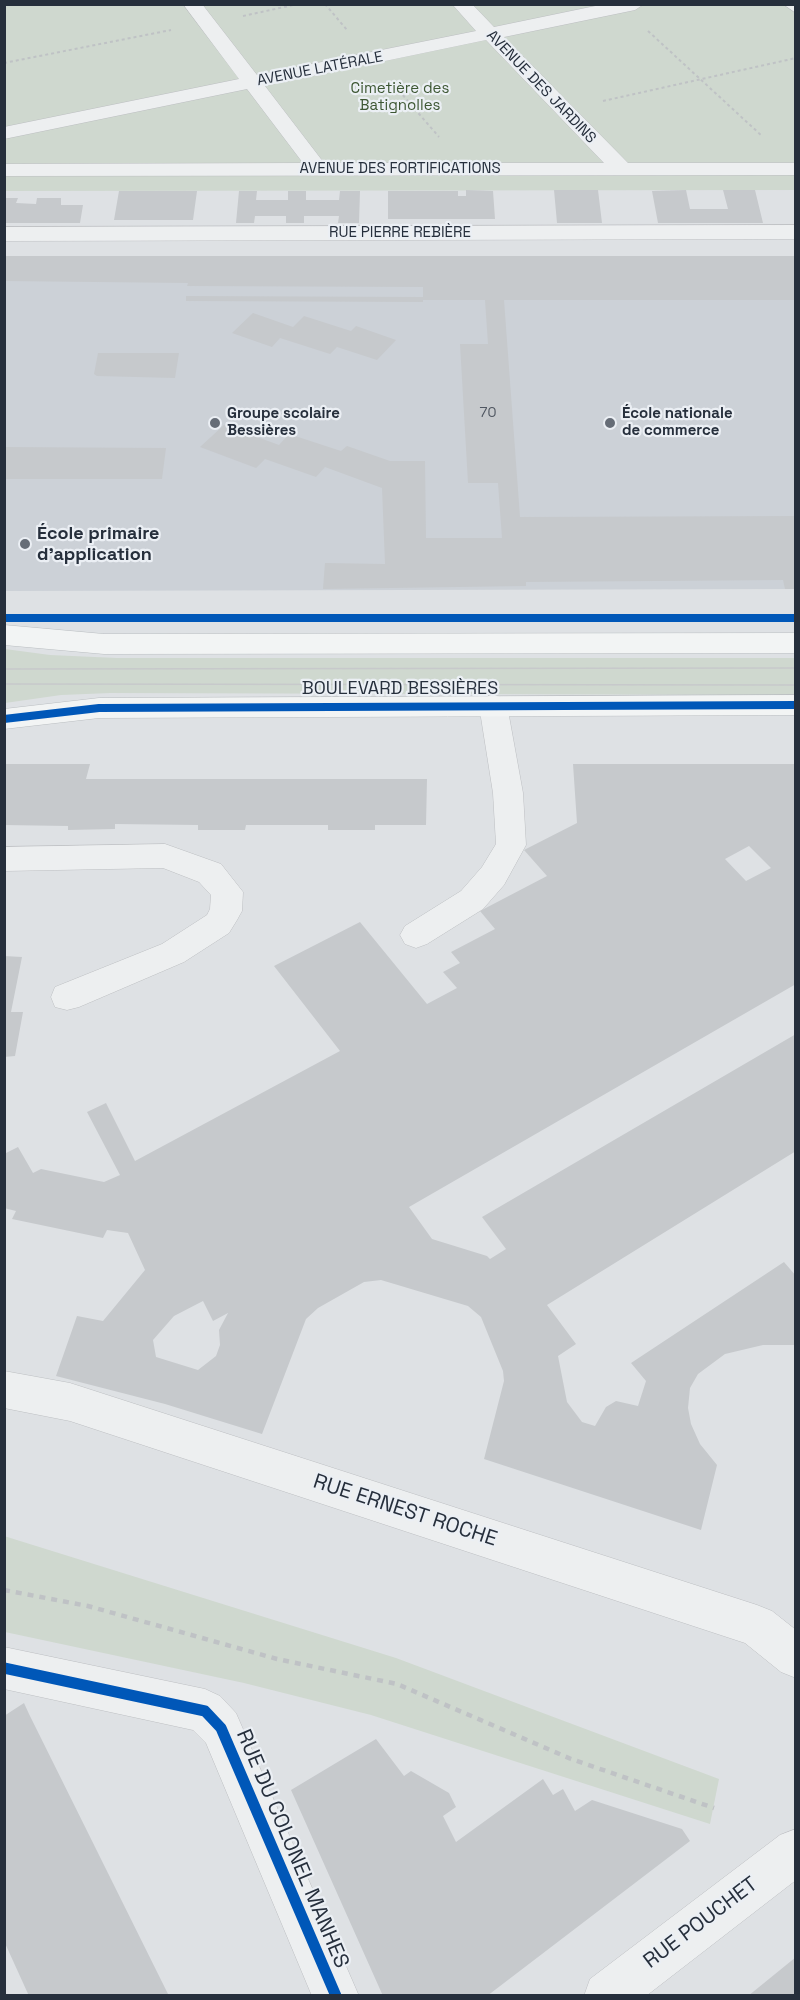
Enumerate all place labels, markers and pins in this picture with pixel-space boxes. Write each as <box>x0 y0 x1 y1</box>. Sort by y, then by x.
place label: Groupe scolaire Bessières <box>227 405 340 440</box>
place label: École nationale de commerce <box>622 405 733 440</box>
marker: Groupe scolaire Bessières <box>208 416 222 430</box>
marker: École nationale de commerce <box>603 416 617 430</box>
place label: École primaire d'application <box>37 523 159 566</box>
marker: École primaire d'application <box>18 537 32 551</box>

